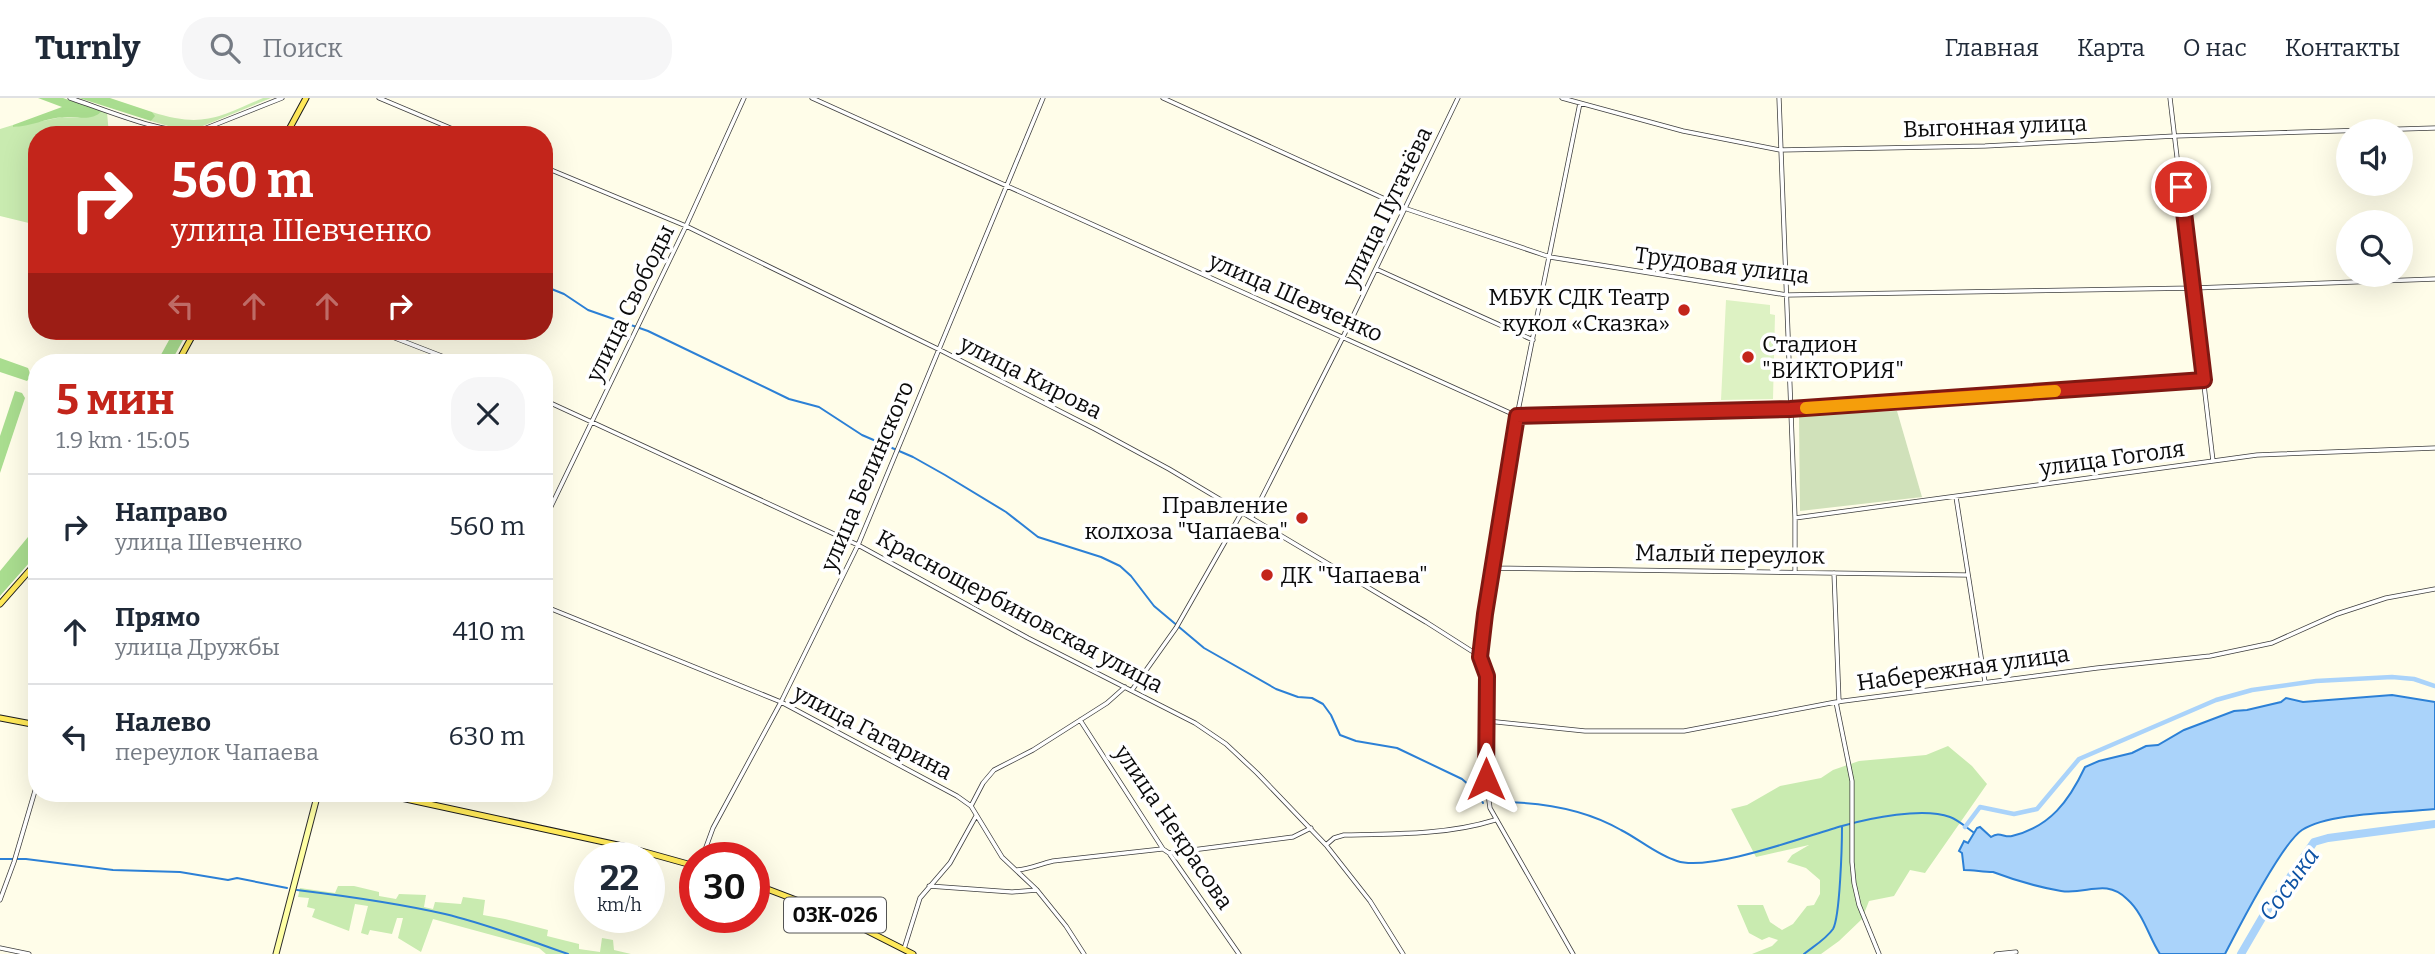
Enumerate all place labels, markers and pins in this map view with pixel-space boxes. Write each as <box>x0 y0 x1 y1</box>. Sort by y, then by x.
pin <box>2151 157 2211 217</box>
place label: МБУК СДК Театр кукол «Сказка» <box>1488 283 1670 337</box>
marker: МБУК СДК Театр кукол «Сказка» <box>1676 302 1692 318</box>
place label: Стадион "ВИКТОРИЯ" <box>1762 330 1904 384</box>
marker: Стадион "ВИКТОРИЯ" <box>1740 349 1756 365</box>
place label: Правление колхоза "Чапаева" <box>1085 491 1288 545</box>
marker: Правление колхоза "Чапаева" <box>1294 510 1310 526</box>
place label: ДК "Чапаева" <box>1281 561 1428 589</box>
marker: ДК "Чапаева" <box>1259 567 1275 583</box>

